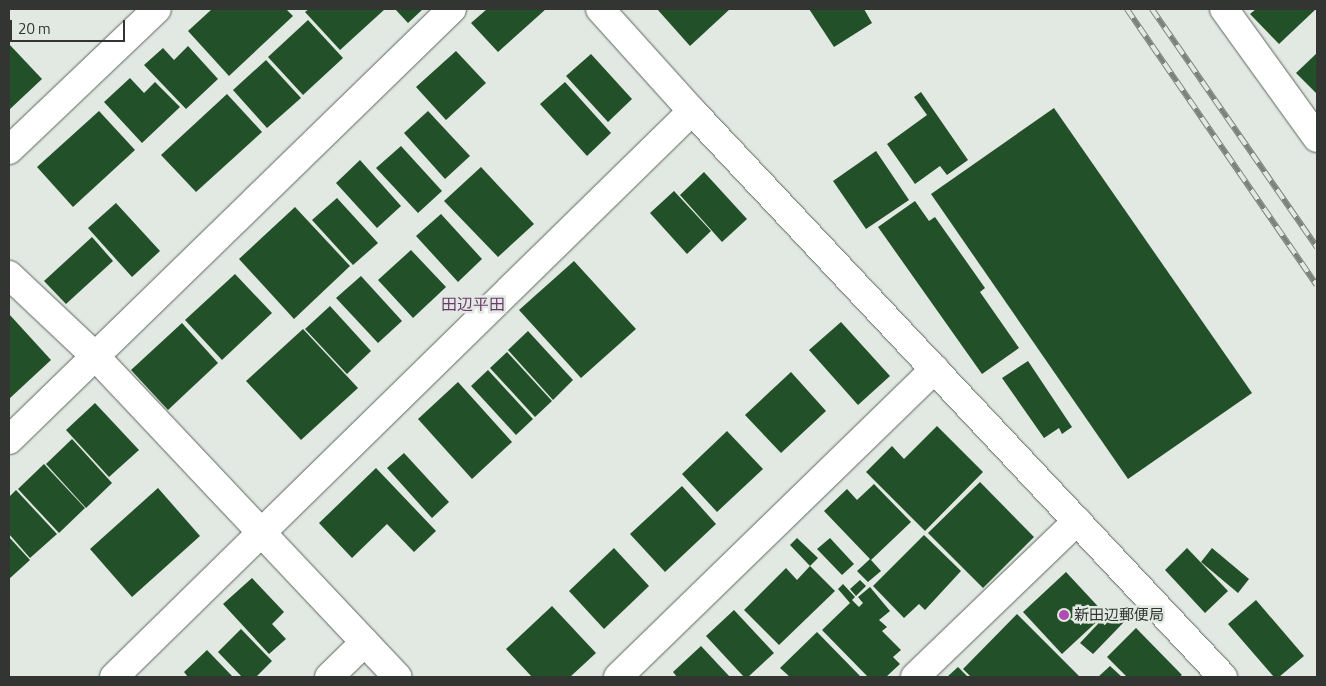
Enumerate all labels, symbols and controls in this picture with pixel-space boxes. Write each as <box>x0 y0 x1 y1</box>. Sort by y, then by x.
scale bar <box>12 10 128 42</box>
text: 20 m <box>18 17 51 40</box>
district label: 田辺平田 <box>441 294 505 314</box>
place label: 新田辺郵便局 <box>1074 606 1164 624</box>
marker: 新田辺郵便局 <box>1058 609 1070 621</box>

